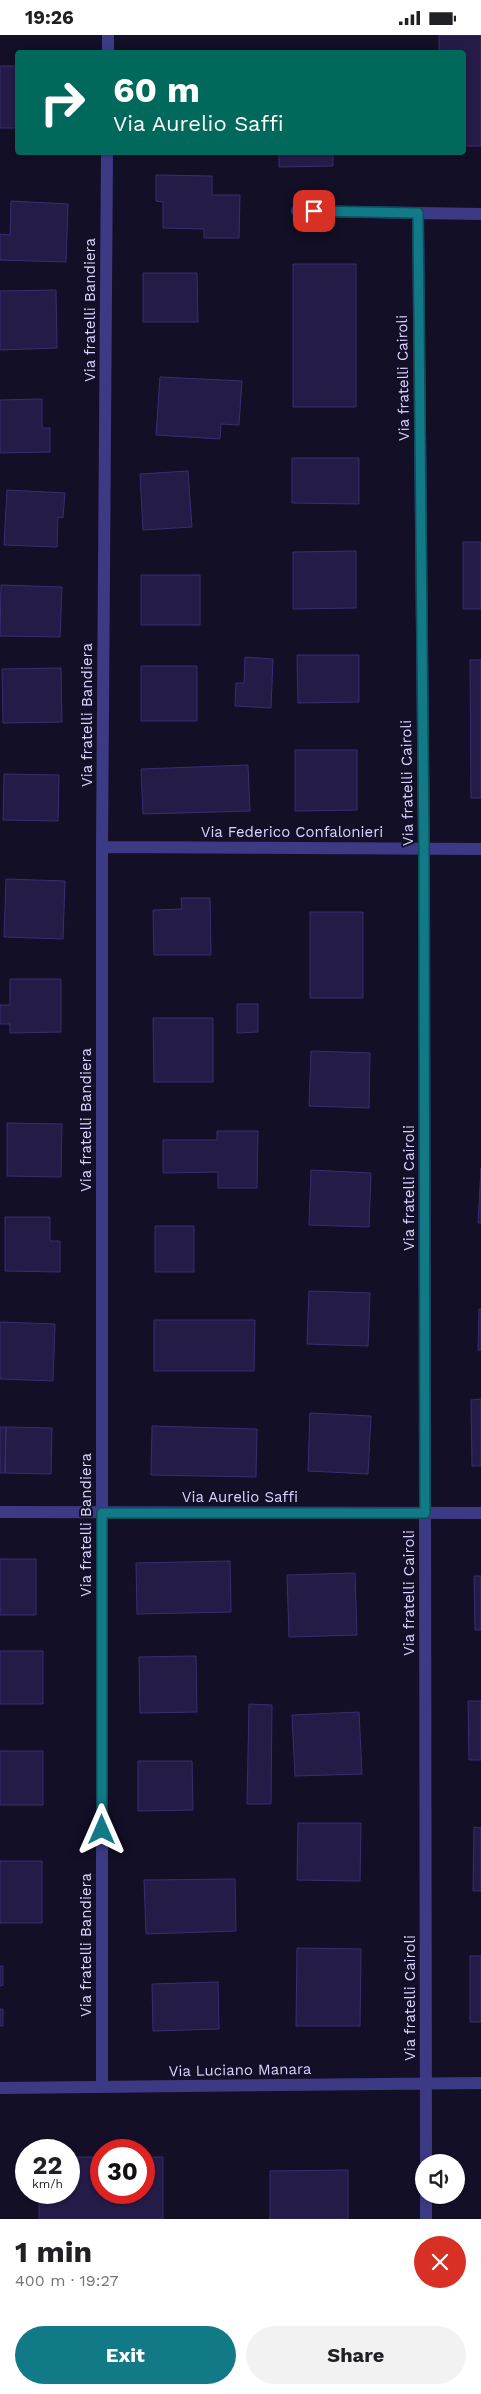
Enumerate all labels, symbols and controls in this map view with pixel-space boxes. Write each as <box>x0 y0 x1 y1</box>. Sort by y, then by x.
text: 19:26 <box>25 6 74 29</box>
text: 60 m <box>113 69 200 111</box>
icon: right <box>30 70 95 135</box>
text: Via Aurelio Saffi <box>113 111 284 136</box>
pin <box>293 190 335 232</box>
icon: arrive <box>300 197 328 225</box>
street label: Via fratelli Bandiera <box>81 238 99 382</box>
street label: Via fratelli Cairoli <box>393 315 413 441</box>
street label: Via fratelli Bandiera <box>78 643 96 787</box>
street label: Via fratelli Cairoli <box>397 720 417 846</box>
street label: Via Federico Confalonieri <box>201 823 383 841</box>
street label: Via fratelli Bandiera <box>77 1048 95 1192</box>
street label: Via fratelli Cairoli <box>400 1125 418 1251</box>
street label: Via fratelli Bandiera <box>77 1453 95 1597</box>
street label: Via Aurelio Saffi <box>182 1488 298 1506</box>
street label: Via fratelli Cairoli <box>400 1530 418 1656</box>
position arrow <box>75 1803 127 1855</box>
street label: Via fratelli Bandiera <box>77 1873 95 2017</box>
street label: Via fratelli Cairoli <box>401 1935 419 2061</box>
street label: Via Luciano Manara <box>169 2060 312 2080</box>
speed limit sign: 30 <box>90 2139 155 2204</box>
text: 22 <box>33 2151 62 2180</box>
map controls <box>415 2154 465 2204</box>
button: sound <box>415 2154 465 2204</box>
text: km/h <box>32 2177 63 2191</box>
text: 1 min <box>15 2234 92 2269</box>
button: close <box>414 2236 466 2288</box>
text: 400 m · 19:27 <box>15 2271 118 2290</box>
button: Exit <box>15 2326 236 2384</box>
button: Share <box>246 2326 466 2384</box>

